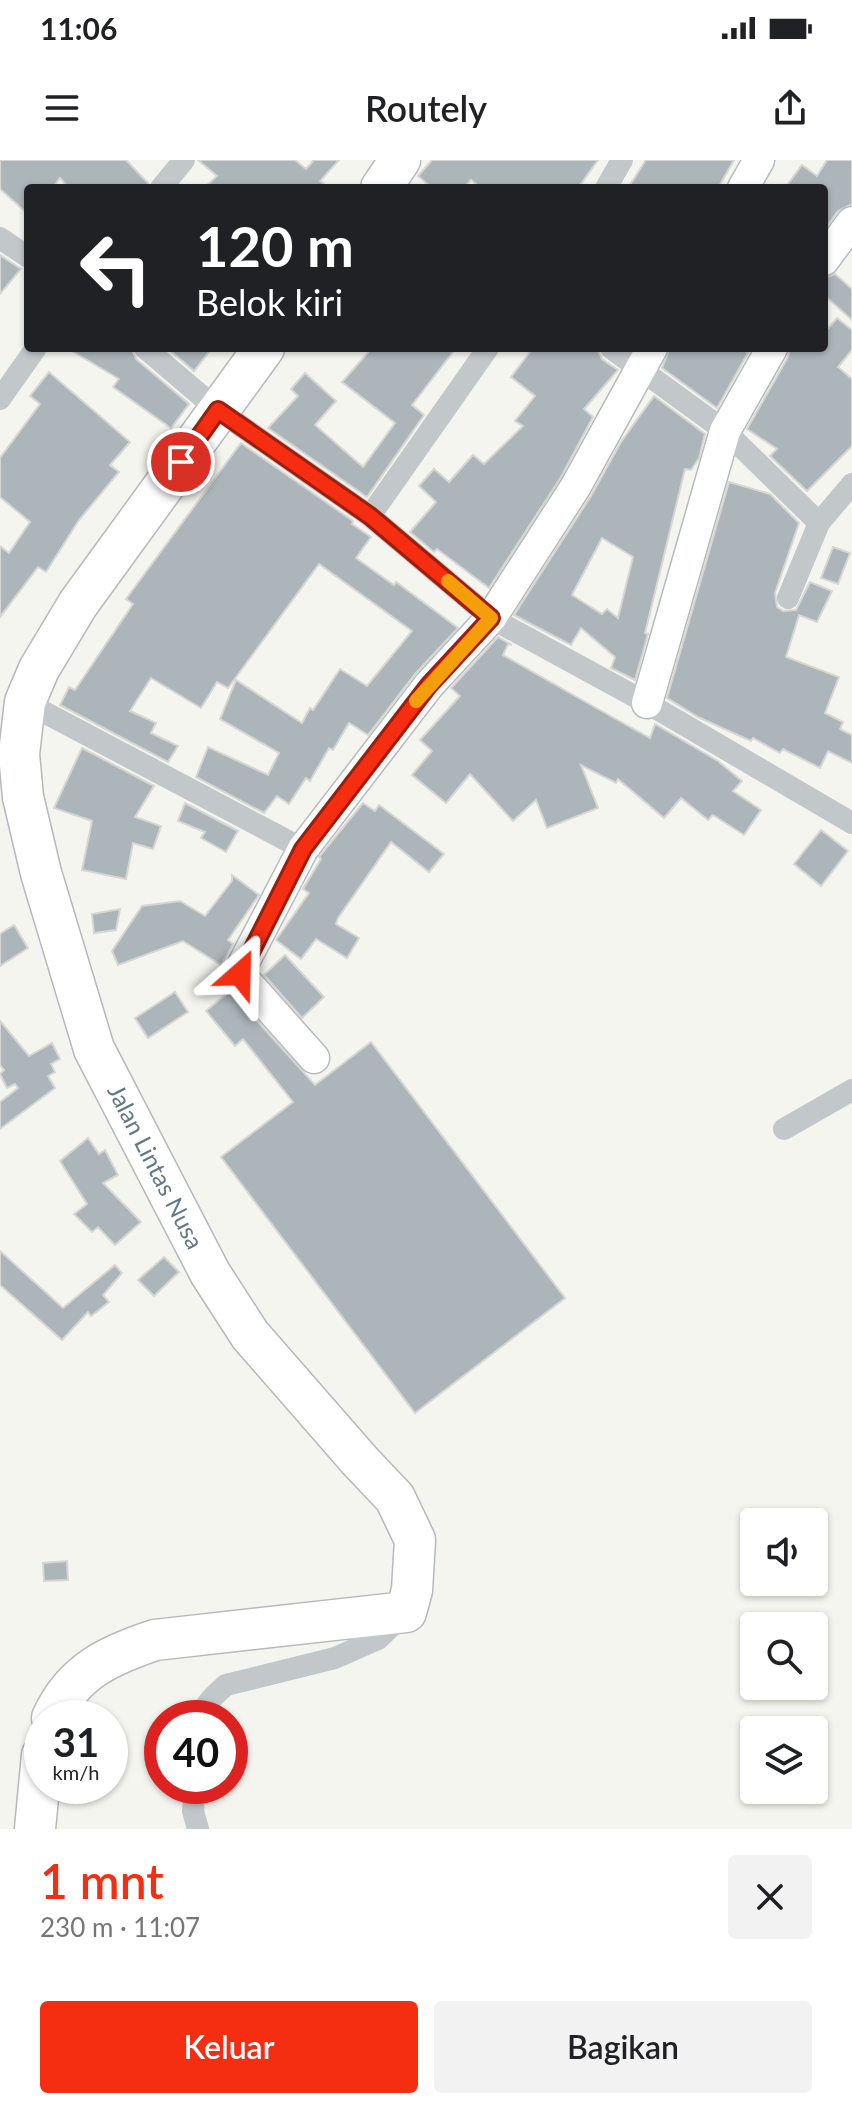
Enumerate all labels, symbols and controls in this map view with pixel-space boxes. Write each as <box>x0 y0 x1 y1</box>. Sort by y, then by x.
text: 11:06 <box>40 10 117 46</box>
icon: menu <box>40 86 84 130</box>
text: Routely <box>365 86 487 130</box>
icon: share <box>768 86 812 130</box>
text: 120 m <box>196 212 354 279</box>
icon: left <box>64 216 168 320</box>
text: Belok kiri <box>196 280 343 324</box>
pin <box>147 428 215 496</box>
icon: arrive <box>159 440 203 484</box>
position arrow <box>198 932 282 1016</box>
street label: Jalan Lintas Nusa <box>102 1079 210 1253</box>
map controls <box>740 1508 828 1804</box>
button: sound <box>740 1508 828 1596</box>
button: search <box>740 1612 828 1700</box>
speed limit sign: 40 <box>144 1700 248 1804</box>
button: layers <box>740 1716 828 1804</box>
text: 31 <box>53 1718 99 1766</box>
text: km/h <box>53 1760 99 1784</box>
text: 1 mnt <box>40 1852 164 1909</box>
button: close <box>728 1855 812 1939</box>
text: 230 m · 11:07 <box>40 1911 200 1943</box>
button: Keluar <box>40 2001 418 2093</box>
button: Bagikan <box>434 2001 812 2093</box>

